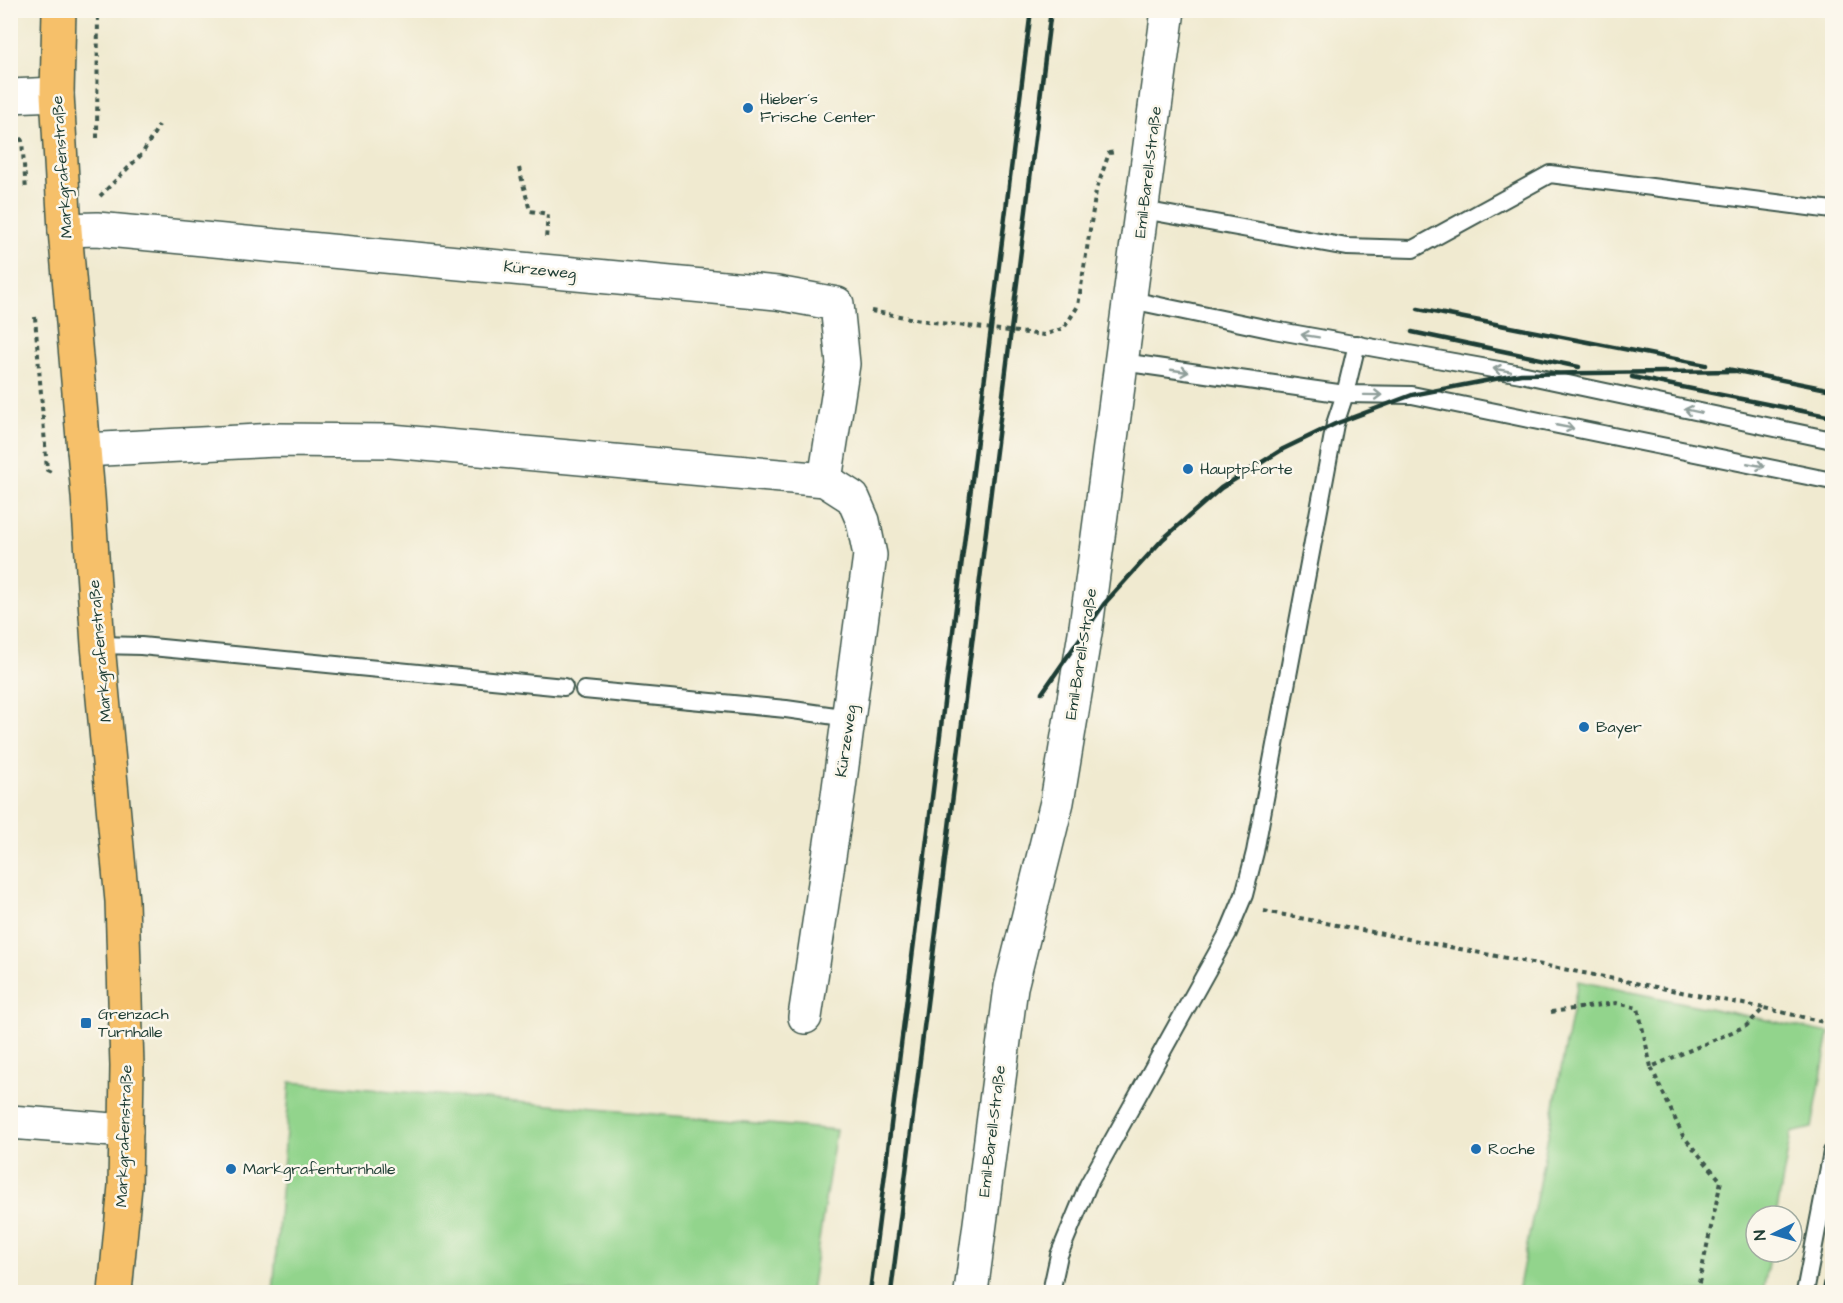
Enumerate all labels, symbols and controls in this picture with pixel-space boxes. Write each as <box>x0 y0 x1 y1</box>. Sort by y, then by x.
place label: Hieber´s Frische Center <box>760 88 876 128</box>
street label: Markgrafenstraße <box>46 95 79 239</box>
marker: Hieber´s Frische Center <box>741 101 755 115</box>
street label: Emil-Barell-Straße <box>1129 105 1167 239</box>
street label: Kürzeweg <box>502 255 577 286</box>
one-way arrow <box>1301 331 1321 342</box>
one-way arrow <box>1493 364 1513 375</box>
one-way arrow <box>1169 365 1189 376</box>
one-way arrow <box>1363 389 1383 401</box>
one-way arrow <box>1684 404 1703 416</box>
one-way arrow <box>1555 422 1574 433</box>
place label: Hauptpforte <box>1200 458 1293 480</box>
one-way arrow <box>1746 460 1765 472</box>
marker: Hauptpforte <box>1181 462 1195 476</box>
street label: Markgrafenstraße <box>83 578 118 723</box>
street label: Emil-Barell-Straße <box>1060 586 1102 721</box>
street label: Kürzeweg <box>830 703 863 779</box>
place label: Bayer <box>1596 716 1642 739</box>
marker: Bayer <box>1577 720 1591 734</box>
place label: Grenzach Turnhalle <box>98 1003 169 1043</box>
marker: Grenzach Turnhalle <box>79 1016 93 1030</box>
street label: Markgrafenstraße <box>111 1064 138 1208</box>
street label: Emil-Barell-Straße <box>973 1064 1011 1198</box>
place label: Roche <box>1488 1138 1535 1160</box>
marker: Roche <box>1469 1142 1483 1156</box>
place label: Markgrafenturnhalle <box>243 1158 396 1181</box>
marker: Markgrafenturnhalle <box>224 1162 238 1176</box>
north arrow <box>1744 1204 1804 1264</box>
text: N <box>1749 1229 1771 1241</box>

